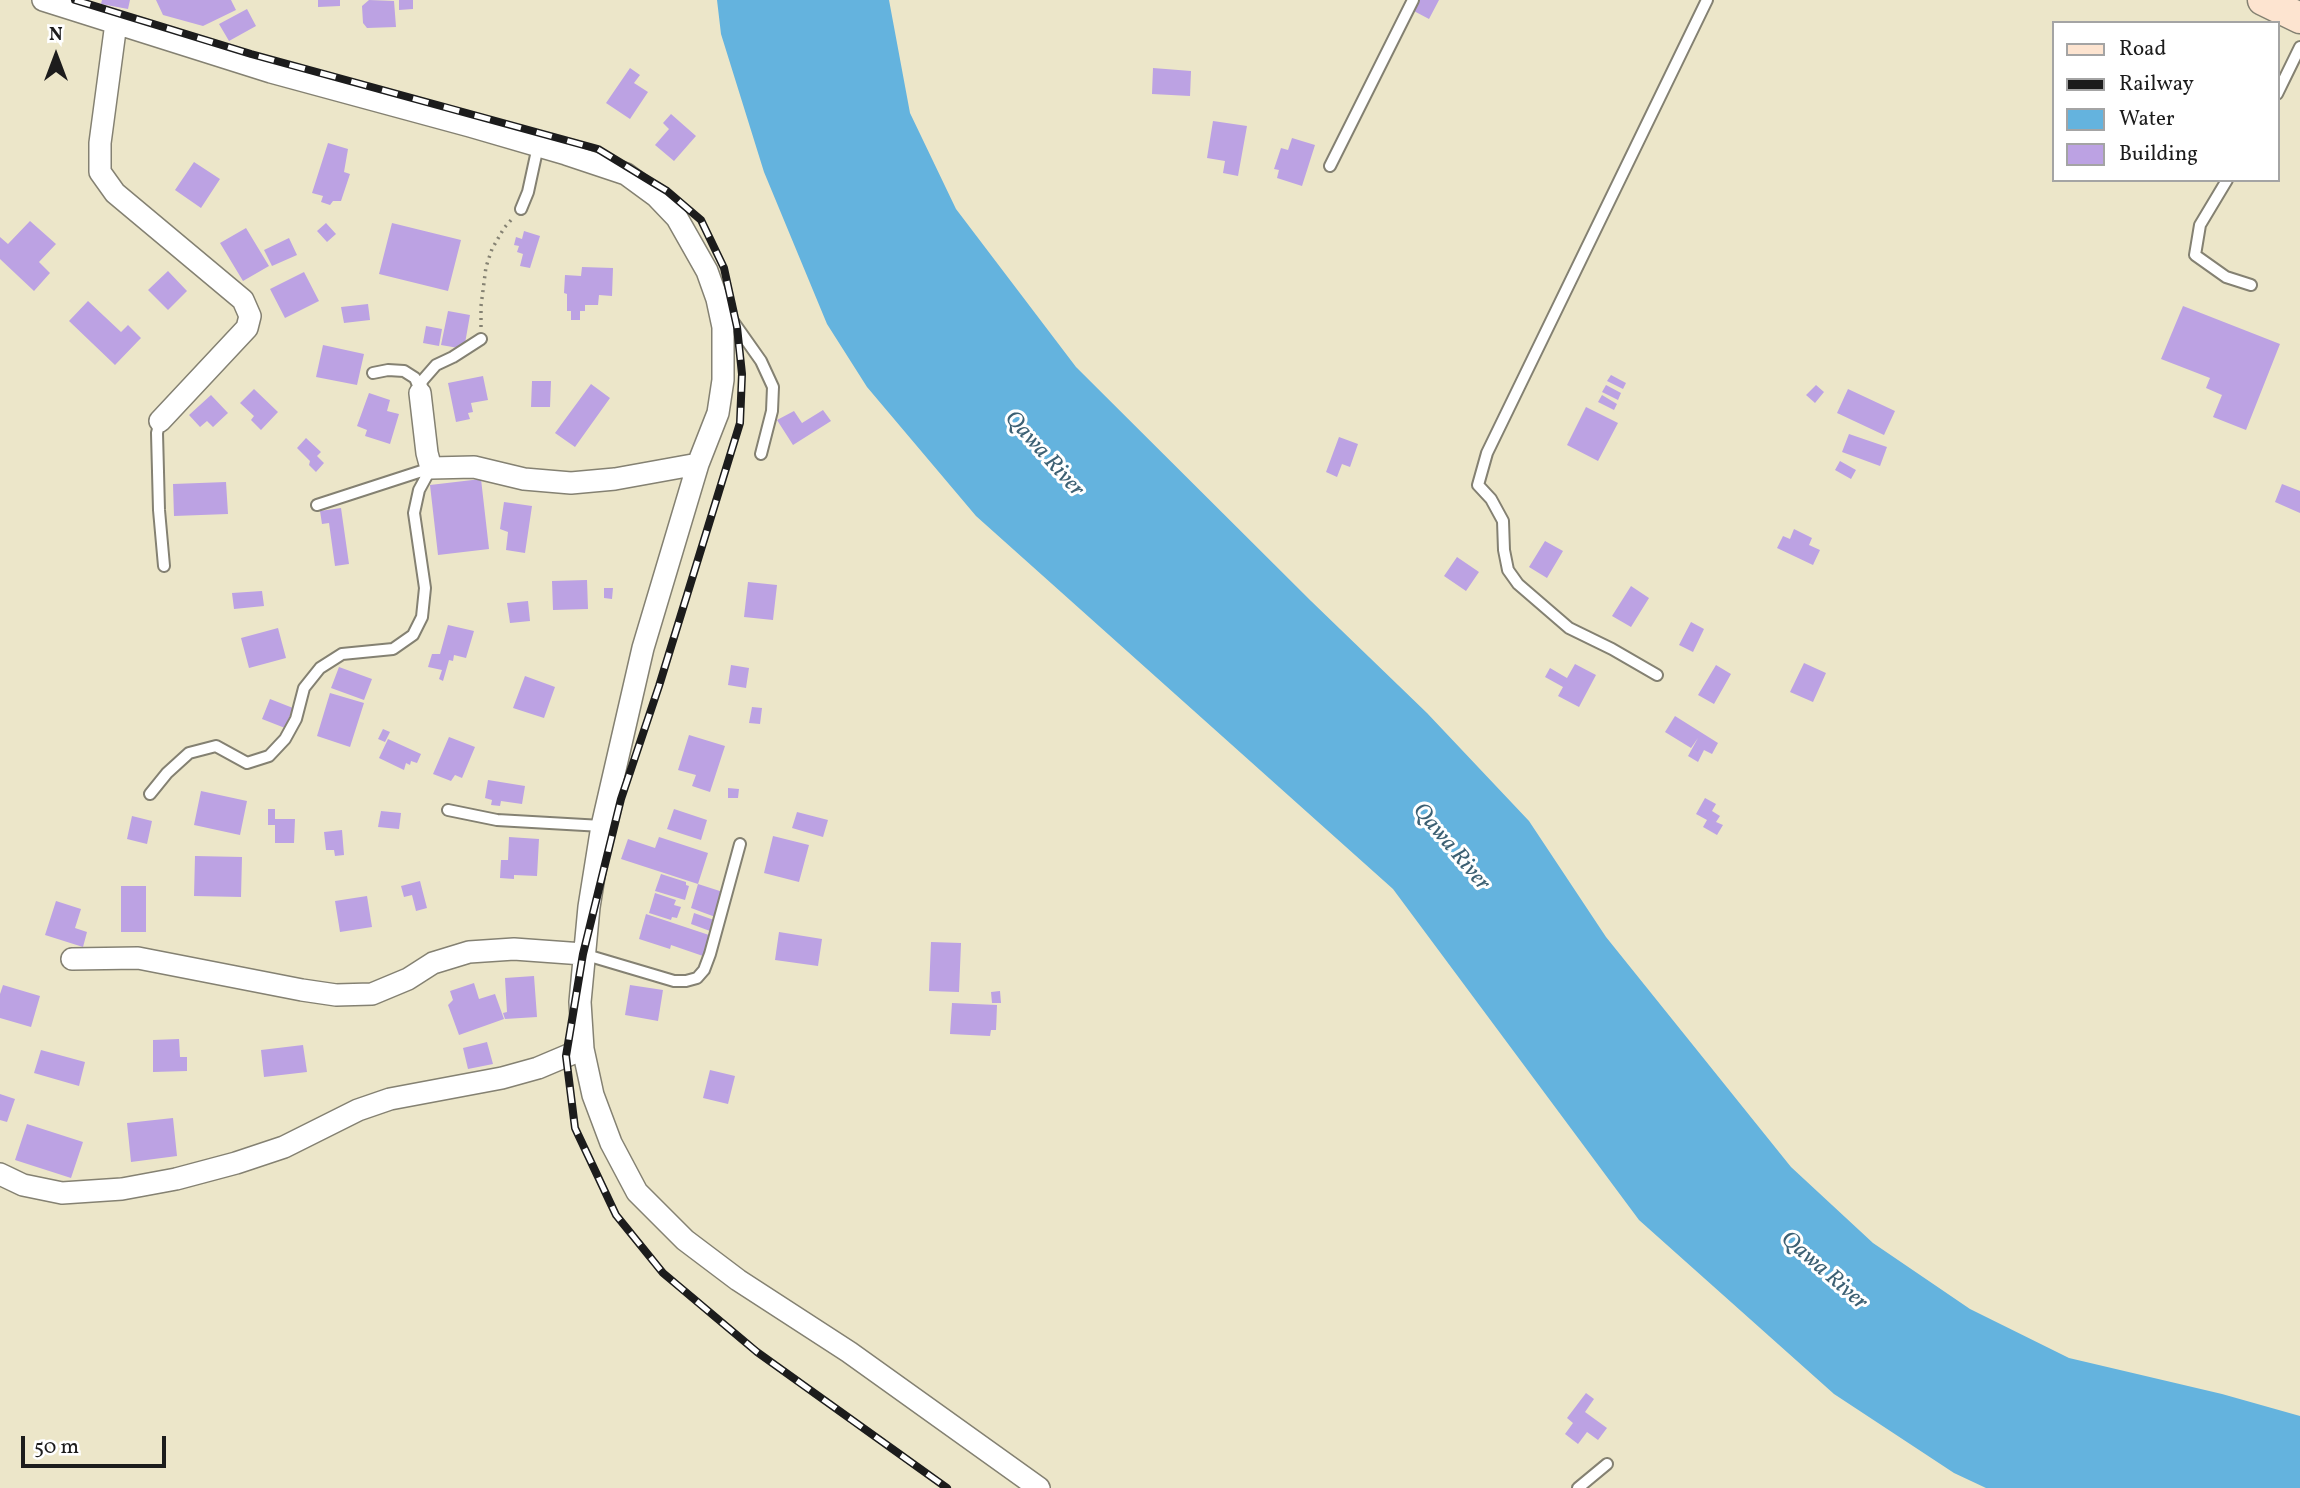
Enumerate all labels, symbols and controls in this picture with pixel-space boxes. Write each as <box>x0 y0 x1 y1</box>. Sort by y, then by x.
north arrow <box>21 21 91 91</box>
legend <box>2052 21 2279 182</box>
text: N <box>49 22 63 48</box>
text: Road <box>2119 35 2166 64</box>
text: Railway <box>2119 70 2194 99</box>
text: Water <box>2119 105 2175 134</box>
text: Building <box>2119 140 2198 169</box>
water label: Qawa River <box>997 406 1089 504</box>
water label: Qawa River <box>1405 798 1495 898</box>
water label: Qawa River <box>1774 1227 1872 1317</box>
scale bar <box>24 1422 170 1466</box>
text: 50 m <box>34 1433 79 1462</box>

